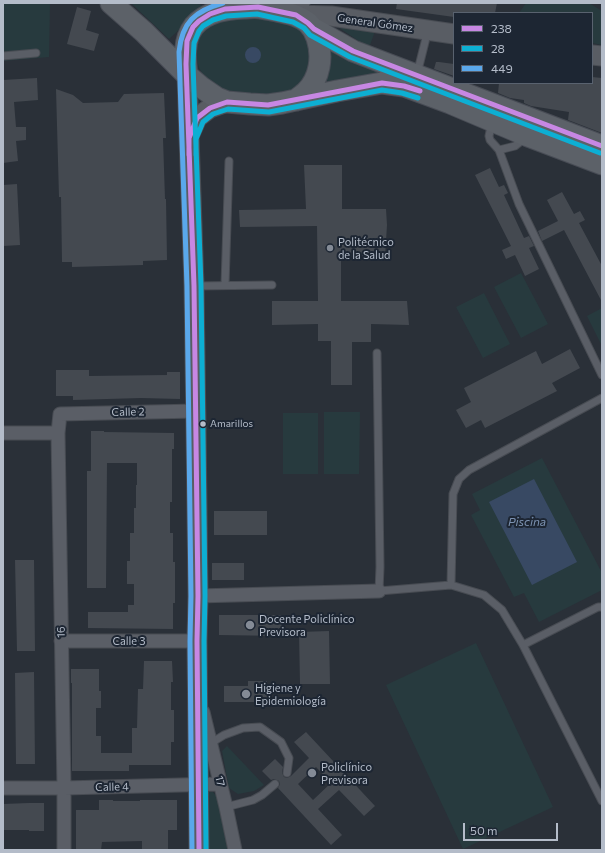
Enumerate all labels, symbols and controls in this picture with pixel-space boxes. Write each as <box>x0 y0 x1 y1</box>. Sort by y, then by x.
street label: General Gómez <box>336 11 414 35</box>
legend <box>453 12 593 84</box>
text: 238 <box>491 21 512 35</box>
text: 28 <box>491 41 505 55</box>
text: 449 <box>491 61 513 75</box>
place label: Politécnico de la Salud <box>338 235 394 261</box>
marker: Politécnico de la Salud <box>325 243 335 253</box>
street label: Calle 2 <box>111 405 145 419</box>
place label: Amarillos <box>210 418 253 430</box>
marker: Amarillos <box>198 419 208 429</box>
water label: Piscina <box>508 515 546 529</box>
place label: Docente Policlínico Previsora <box>259 612 355 638</box>
marker: Docente Policlínico Previsora <box>244 619 256 631</box>
street label: 16 <box>54 626 68 638</box>
street label: Calle 3 <box>112 634 146 648</box>
place label: Higiene y Epidemiología <box>255 681 326 707</box>
marker: Higiene y Epidemiología <box>240 688 252 700</box>
place label: Policlínico Previsora <box>321 760 372 786</box>
marker: Policlínico Previsora <box>306 767 318 779</box>
street label: 17 <box>212 774 228 788</box>
street label: Calle 4 <box>95 780 129 794</box>
scale bar <box>465 815 560 841</box>
text: 50 m <box>470 823 498 837</box>

